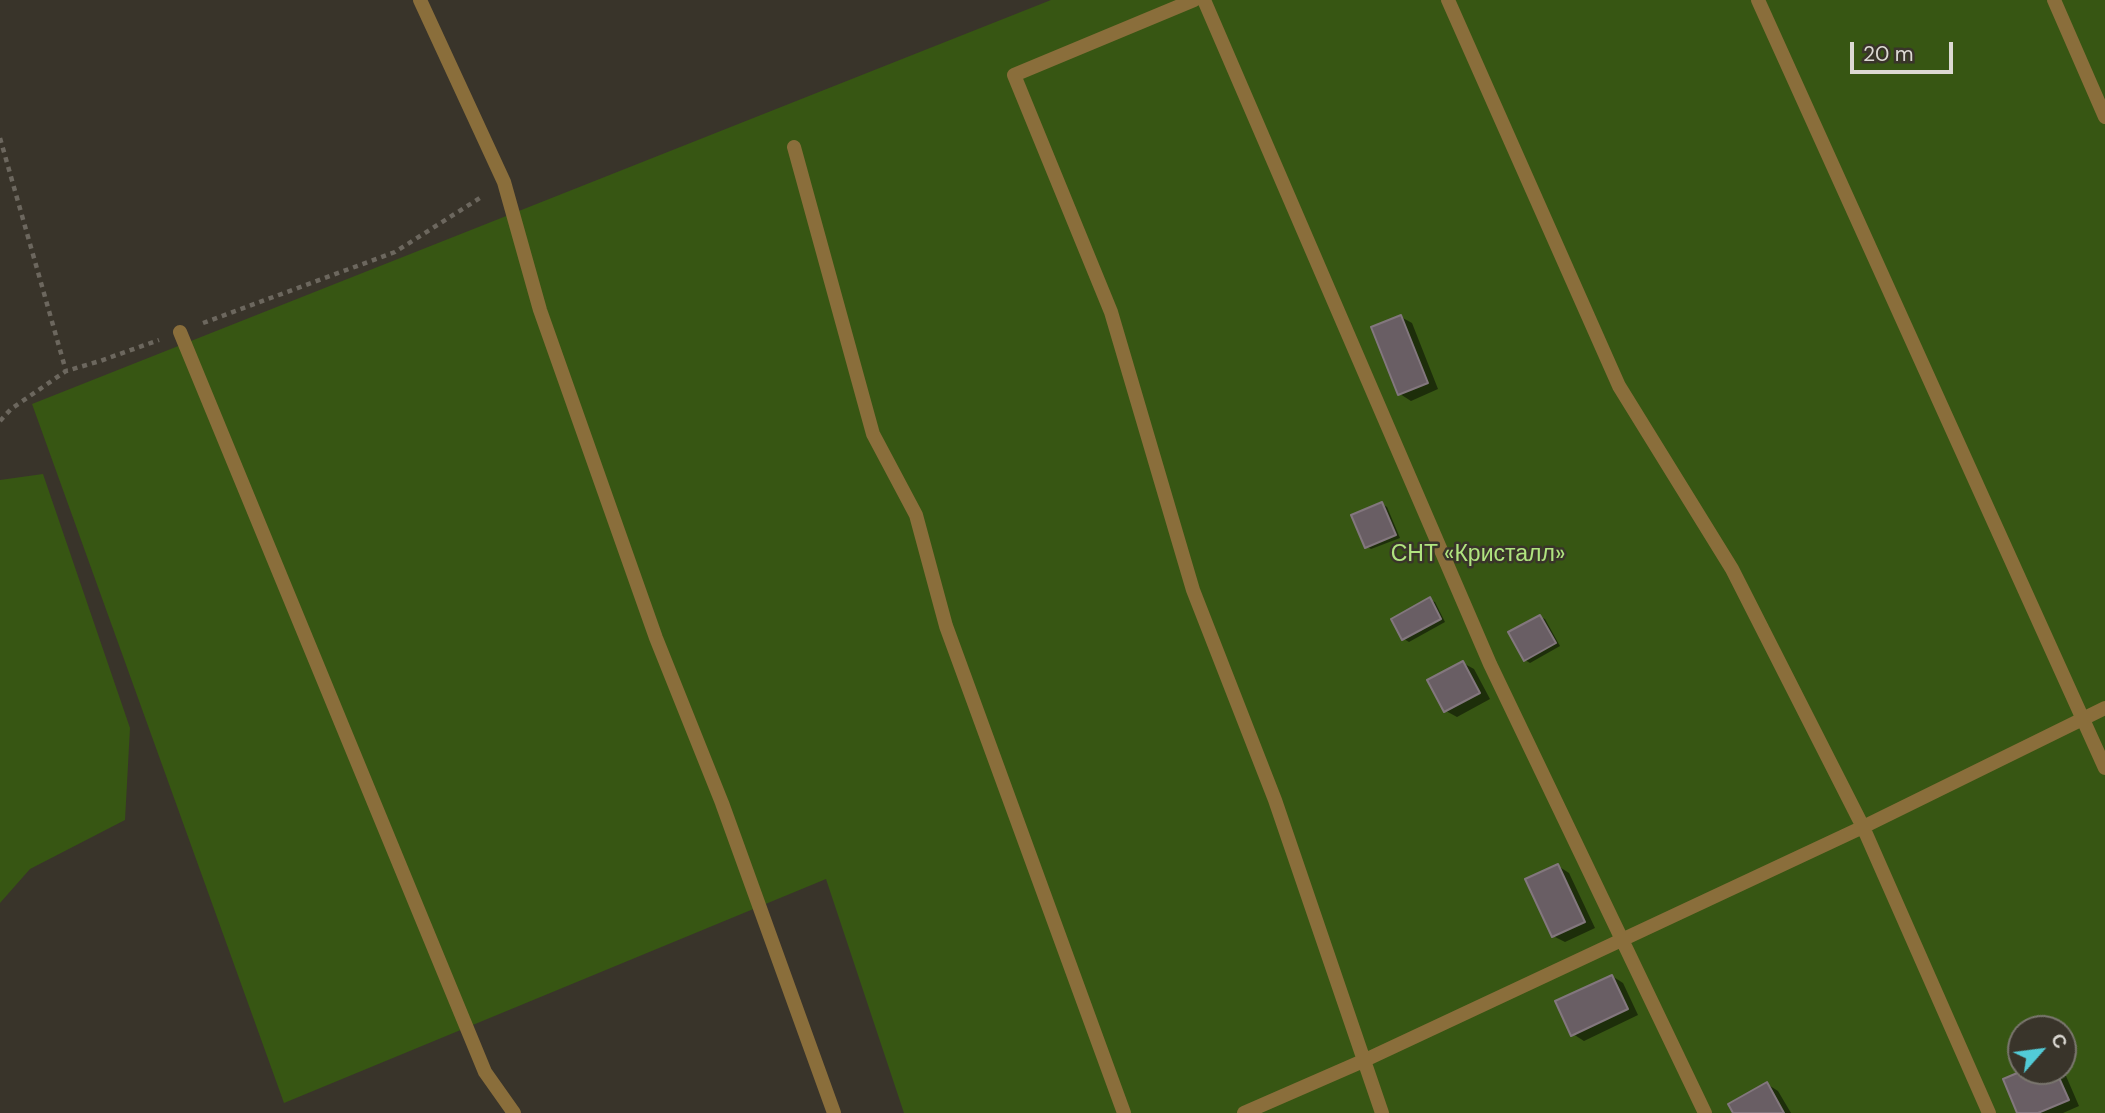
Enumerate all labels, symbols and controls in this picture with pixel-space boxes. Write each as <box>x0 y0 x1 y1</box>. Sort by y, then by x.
scale bar <box>1853 28 1956 72</box>
text: 20 m <box>1863 40 1914 68</box>
park label: СНТ «Кристалл» <box>1391 541 1565 569</box>
north arrow <box>2007 1015 2077 1085</box>
text: С <box>2045 1029 2073 1053</box>

